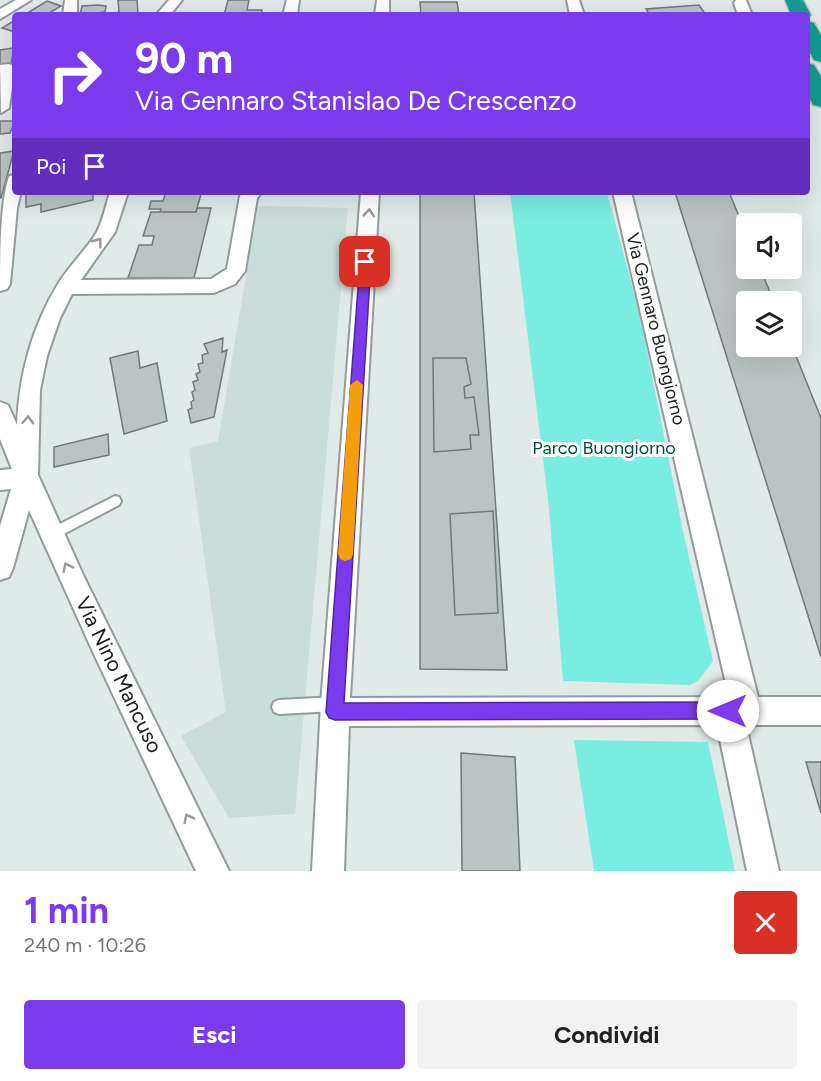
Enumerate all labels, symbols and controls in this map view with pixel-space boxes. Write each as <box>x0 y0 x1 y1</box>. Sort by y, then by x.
text: 90 m <box>135 33 233 84</box>
icon: right <box>36 36 114 114</box>
text: Via Gennaro Stanislao De Crescenzo <box>135 84 577 117</box>
icon: arrive <box>78 150 111 183</box>
text: Poi <box>36 153 66 180</box>
one-way arrow <box>362 209 375 218</box>
map controls <box>736 213 802 357</box>
button: sound <box>736 213 802 279</box>
street label: Via Gennaro Buongiorno <box>621 231 691 427</box>
pin <box>339 236 390 287</box>
one-way arrow <box>91 238 102 249</box>
icon: arrive <box>348 245 381 278</box>
button: layers <box>736 291 802 357</box>
one-way arrow <box>22 415 35 424</box>
park label: Parco Buongiorno <box>532 437 676 459</box>
one-way arrow <box>62 562 74 573</box>
street label: Via Nino Mancuso <box>71 593 168 757</box>
position arrow <box>696 679 760 743</box>
one-way arrow <box>183 814 195 825</box>
text: 1 min <box>24 889 109 932</box>
button: close <box>734 891 797 954</box>
text: 240 m · 10:26 <box>24 933 146 957</box>
button: Esci <box>24 1000 405 1069</box>
button: Condividi <box>417 1000 797 1069</box>

